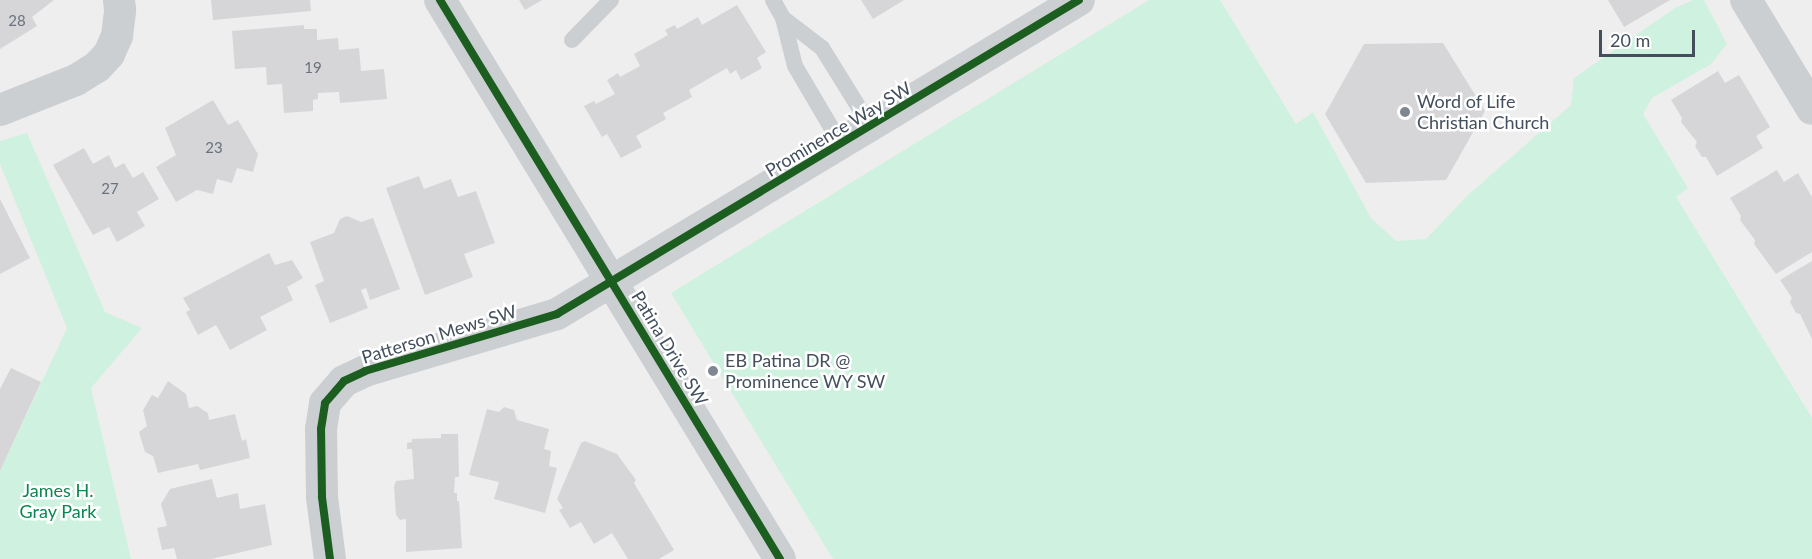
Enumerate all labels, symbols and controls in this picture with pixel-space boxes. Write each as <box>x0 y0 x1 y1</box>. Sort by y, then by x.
house number: 28 <box>8 12 26 30</box>
scale bar <box>1602 18 1698 56</box>
text: 20 m <box>1610 29 1650 51</box>
house number: 19 <box>304 59 322 77</box>
street label: Prominence Way SW <box>761 77 915 181</box>
place label: Word of Life Christian Church <box>1417 91 1549 134</box>
marker: Word of Life Christian Church <box>1398 105 1412 119</box>
house number: 23 <box>205 139 223 157</box>
house number: 27 <box>101 180 119 198</box>
street label: Patina Drive SW <box>627 287 713 409</box>
street label: Patterson Mews SW <box>359 300 519 368</box>
place label: EB Patina DR @ Prominence WY SW <box>725 350 886 392</box>
marker: EB Patina DR @ Prominence WY SW <box>706 364 720 378</box>
park label: James H. Gray Park <box>19 480 97 522</box>

